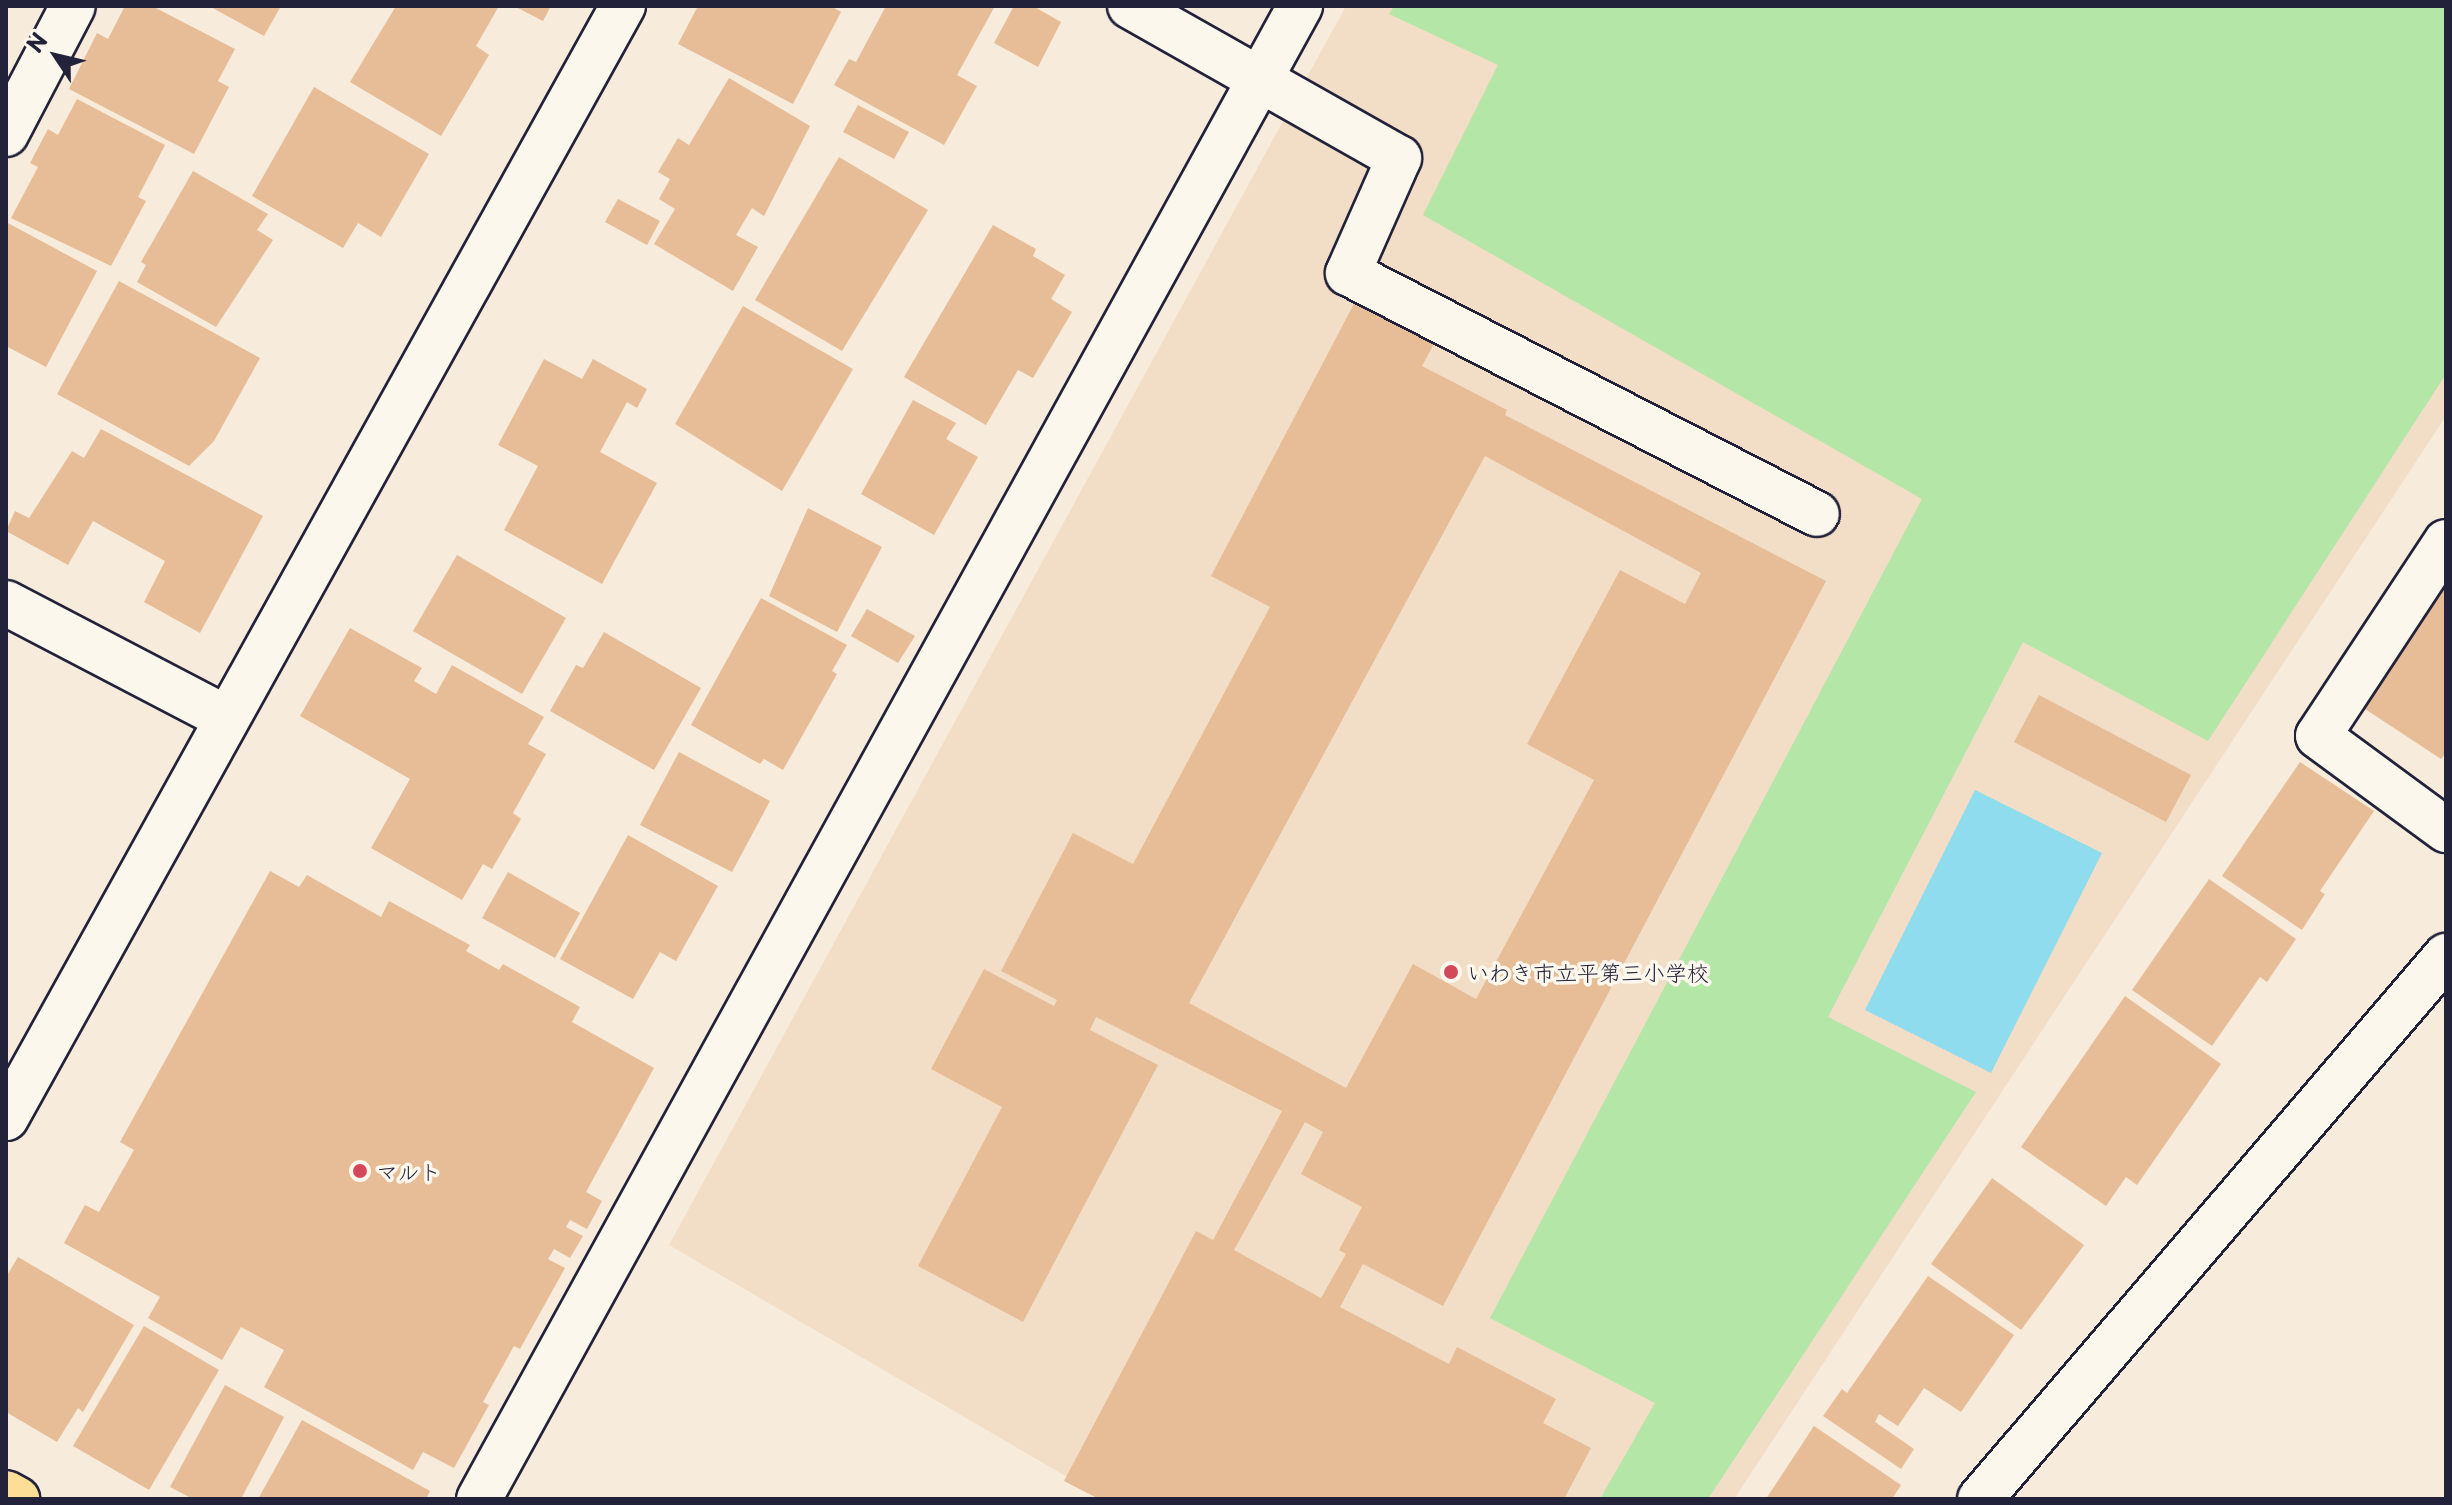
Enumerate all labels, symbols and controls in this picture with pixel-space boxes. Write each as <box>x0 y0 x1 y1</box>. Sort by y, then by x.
north arrow <box>16 16 96 96</box>
text: N <box>17 25 54 59</box>
place label: いわき市立平第三小学校 <box>1467 959 1709 985</box>
marker: いわき市立平第三小学校 <box>1442 963 1460 981</box>
place label: マルト <box>376 1158 442 1184</box>
marker: マルト <box>351 1162 369 1180</box>

